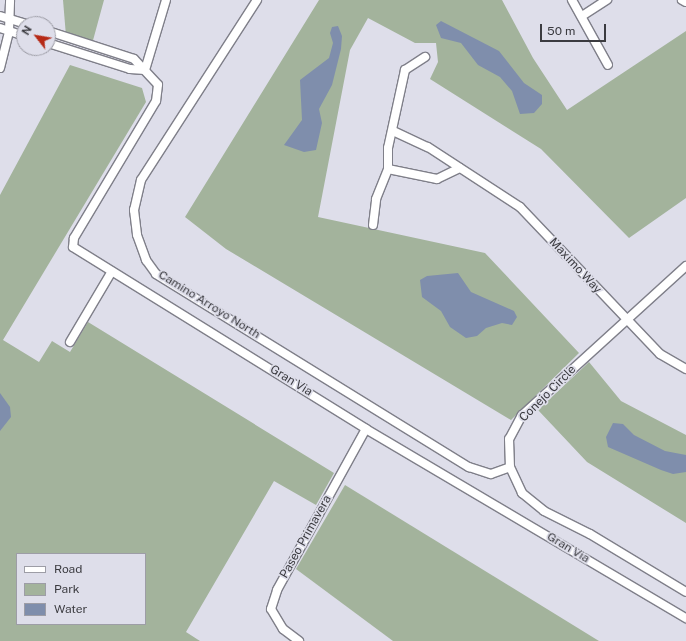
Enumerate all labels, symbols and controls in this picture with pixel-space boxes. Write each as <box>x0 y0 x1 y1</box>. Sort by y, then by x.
north arrow <box>16 16 56 56</box>
scale bar <box>542 16 608 42</box>
text: N <box>19 24 34 37</box>
text: 50 m <box>547 24 575 38</box>
street label: Maximo Way <box>546 235 604 297</box>
street label: Camino Arroyo North <box>155 268 263 342</box>
street label: Gran Via <box>267 362 315 400</box>
street label: Conejo Circle <box>517 363 579 425</box>
street label: Paseo Primavera <box>277 493 335 581</box>
street label: Gran Via <box>544 530 592 566</box>
legend <box>16 553 146 625</box>
text: Road <box>54 562 82 576</box>
text: Park <box>54 582 80 596</box>
text: Water <box>54 602 87 616</box>

